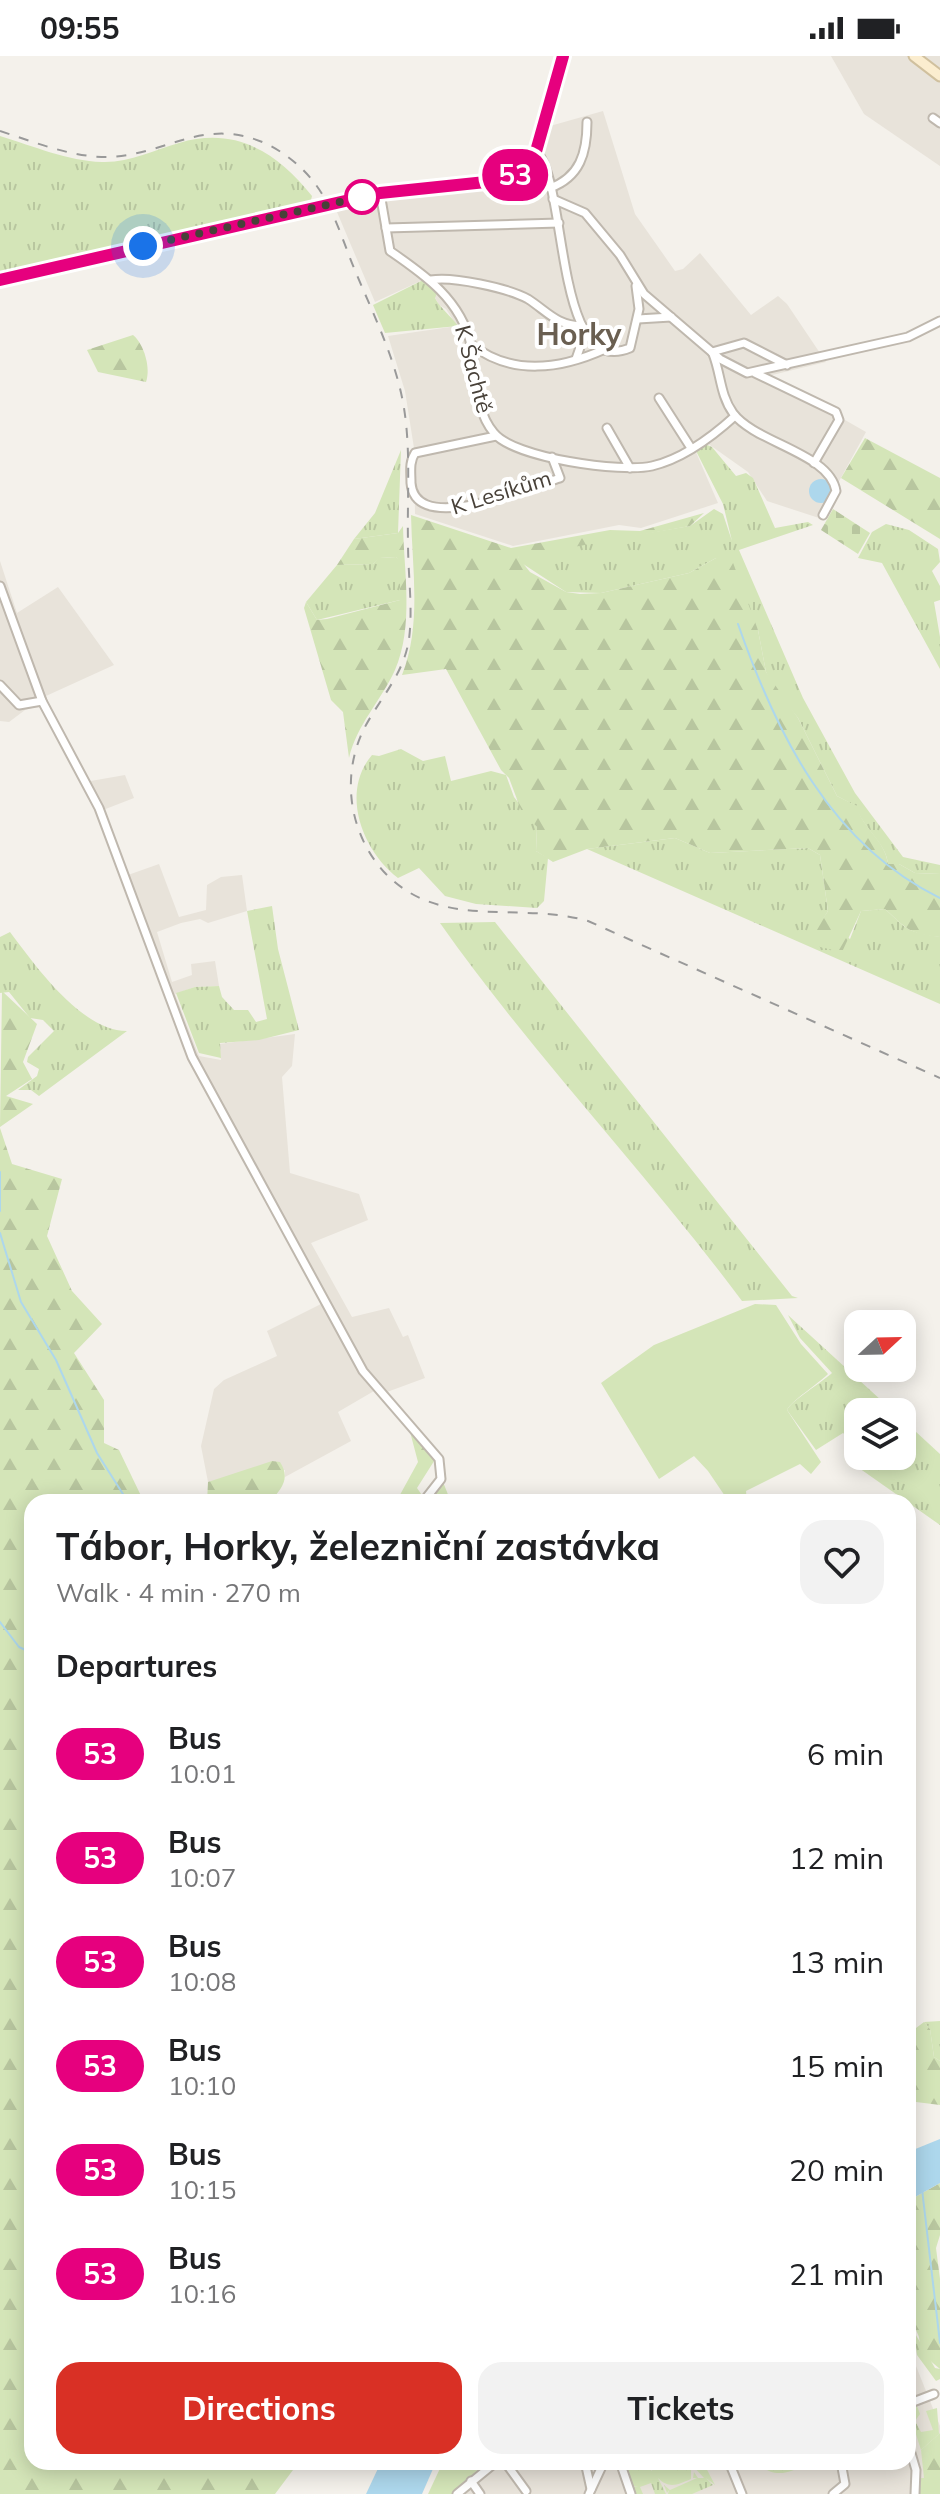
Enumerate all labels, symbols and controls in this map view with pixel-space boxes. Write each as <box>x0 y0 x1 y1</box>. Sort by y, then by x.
text: 09:55 <box>40 9 119 47</box>
line badge: 53 <box>479 149 551 201</box>
text: 53 <box>498 157 532 192</box>
unlabelled marker <box>345 180 379 214</box>
your location <box>123 226 163 266</box>
district label: Horky <box>536 315 622 353</box>
street label: K Šachtě <box>449 322 499 416</box>
street label: K Lesíkům <box>448 464 554 520</box>
north arrow <box>844 1310 916 1382</box>
map controls <box>844 1310 916 1470</box>
button: layers <box>844 1398 916 1470</box>
button: heart <box>800 1520 884 1604</box>
text: Tábor, Horky, železniční zastávka <box>56 1522 660 1570</box>
text: Walk · 4 min · 270 m <box>56 1576 301 1609</box>
text: Departures <box>56 1647 217 1685</box>
text: Bus <box>168 1719 222 1757</box>
text: 6 min <box>807 1735 884 1773</box>
text: 53 <box>83 1736 117 1771</box>
text: 10:01 <box>168 1757 236 1790</box>
text: Bus <box>168 1823 222 1861</box>
text: 12 min <box>789 1839 884 1877</box>
text: 53 <box>83 1840 117 1875</box>
text: 10:07 <box>168 1861 236 1894</box>
text: Bus <box>168 1927 222 1965</box>
text: 13 min <box>789 1943 884 1981</box>
text: 53 <box>83 1944 117 1979</box>
text: 10:08 <box>168 1965 236 1998</box>
text: Bus <box>168 2031 222 2069</box>
text: 15 min <box>789 2047 884 2085</box>
text: 53 <box>83 2048 117 2083</box>
text: 10:10 <box>168 2069 236 2102</box>
text: Bus <box>168 2135 222 2173</box>
text: 20 min <box>789 2151 884 2189</box>
text: 53 <box>83 2152 117 2187</box>
text: 10:15 <box>168 2173 236 2206</box>
text: Bus <box>168 2239 222 2277</box>
text: 21 min <box>789 2255 884 2293</box>
text: 53 <box>83 2256 117 2291</box>
text: 10:16 <box>168 2277 236 2310</box>
button: Directions <box>56 2362 462 2454</box>
button: Tickets <box>478 2362 884 2454</box>

